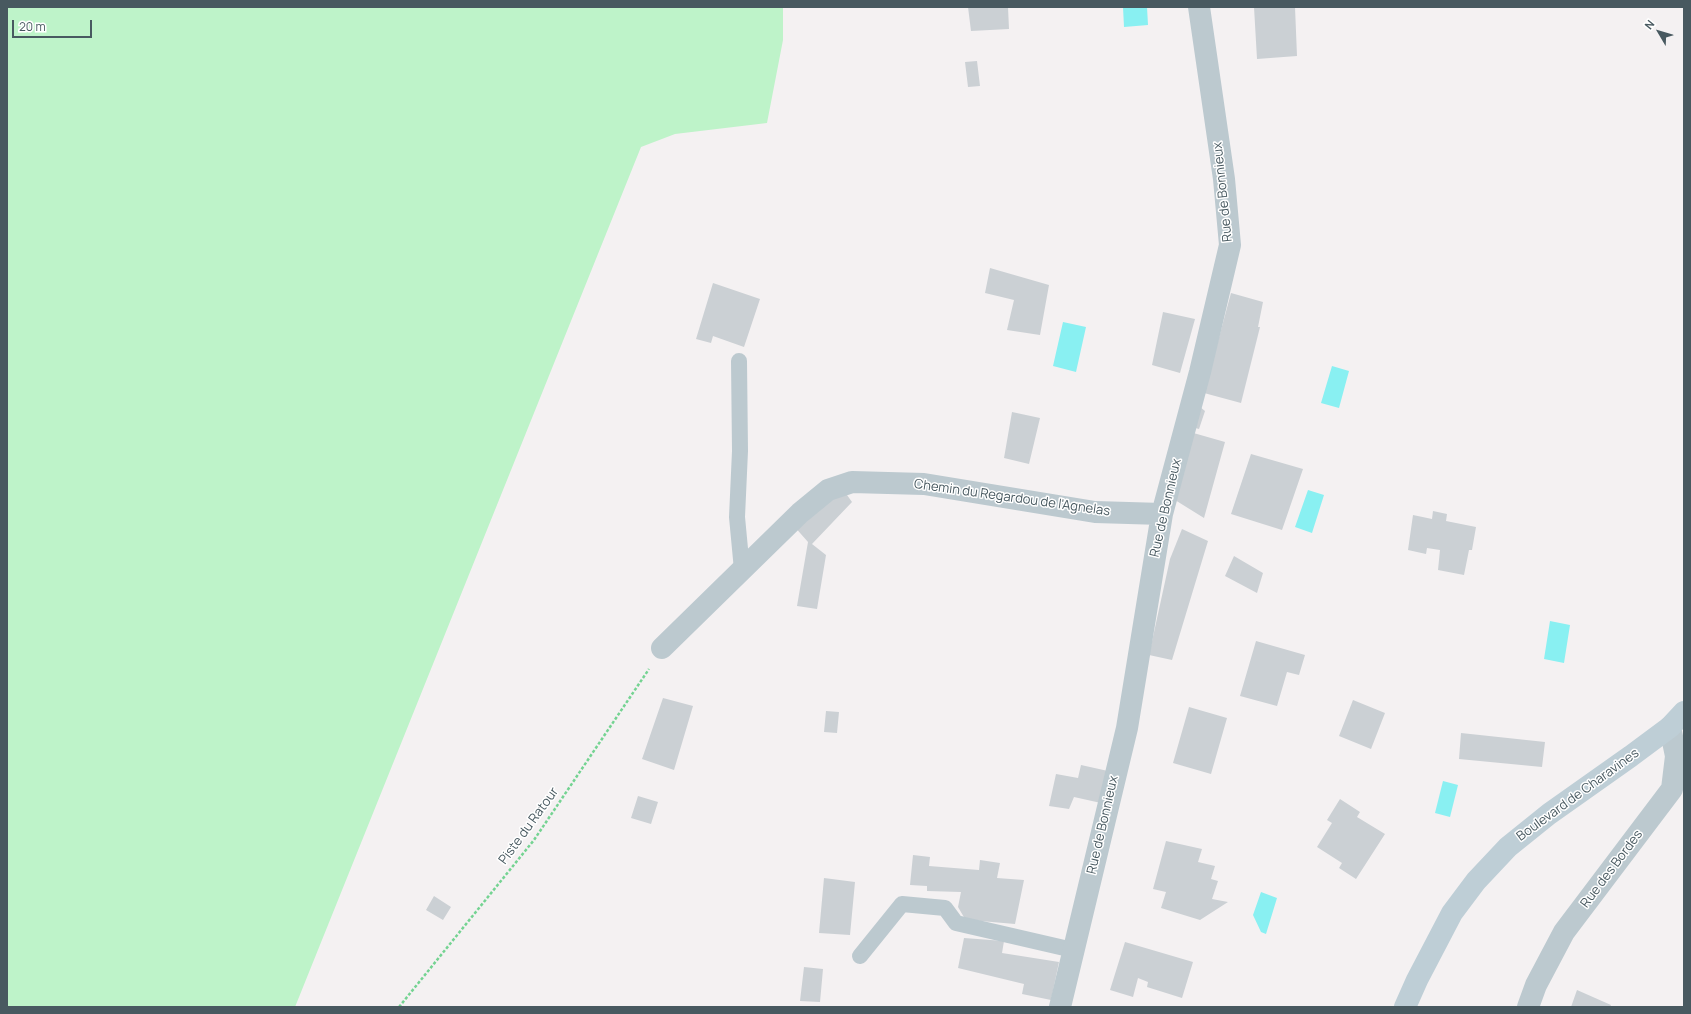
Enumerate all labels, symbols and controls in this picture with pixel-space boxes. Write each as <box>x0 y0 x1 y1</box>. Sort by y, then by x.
scale bar <box>14 12 94 38</box>
north arrow <box>1639 12 1679 52</box>
text: N <box>1641 17 1657 32</box>
text: 20 m <box>19 18 46 35</box>
street label: Rue de Bonnieux <box>1210 141 1236 243</box>
street label: Rue de Bonnieux <box>1147 457 1185 559</box>
street label: Chemin du Regardou de l'Agnelas <box>913 477 1111 519</box>
street label: Boulevard de Charavines <box>1514 745 1642 845</box>
street label: Rue de Bonnieux <box>1084 774 1122 876</box>
street label: Piste du Ratour <box>496 784 562 868</box>
street label: Rue des Bordes <box>1578 827 1646 911</box>

